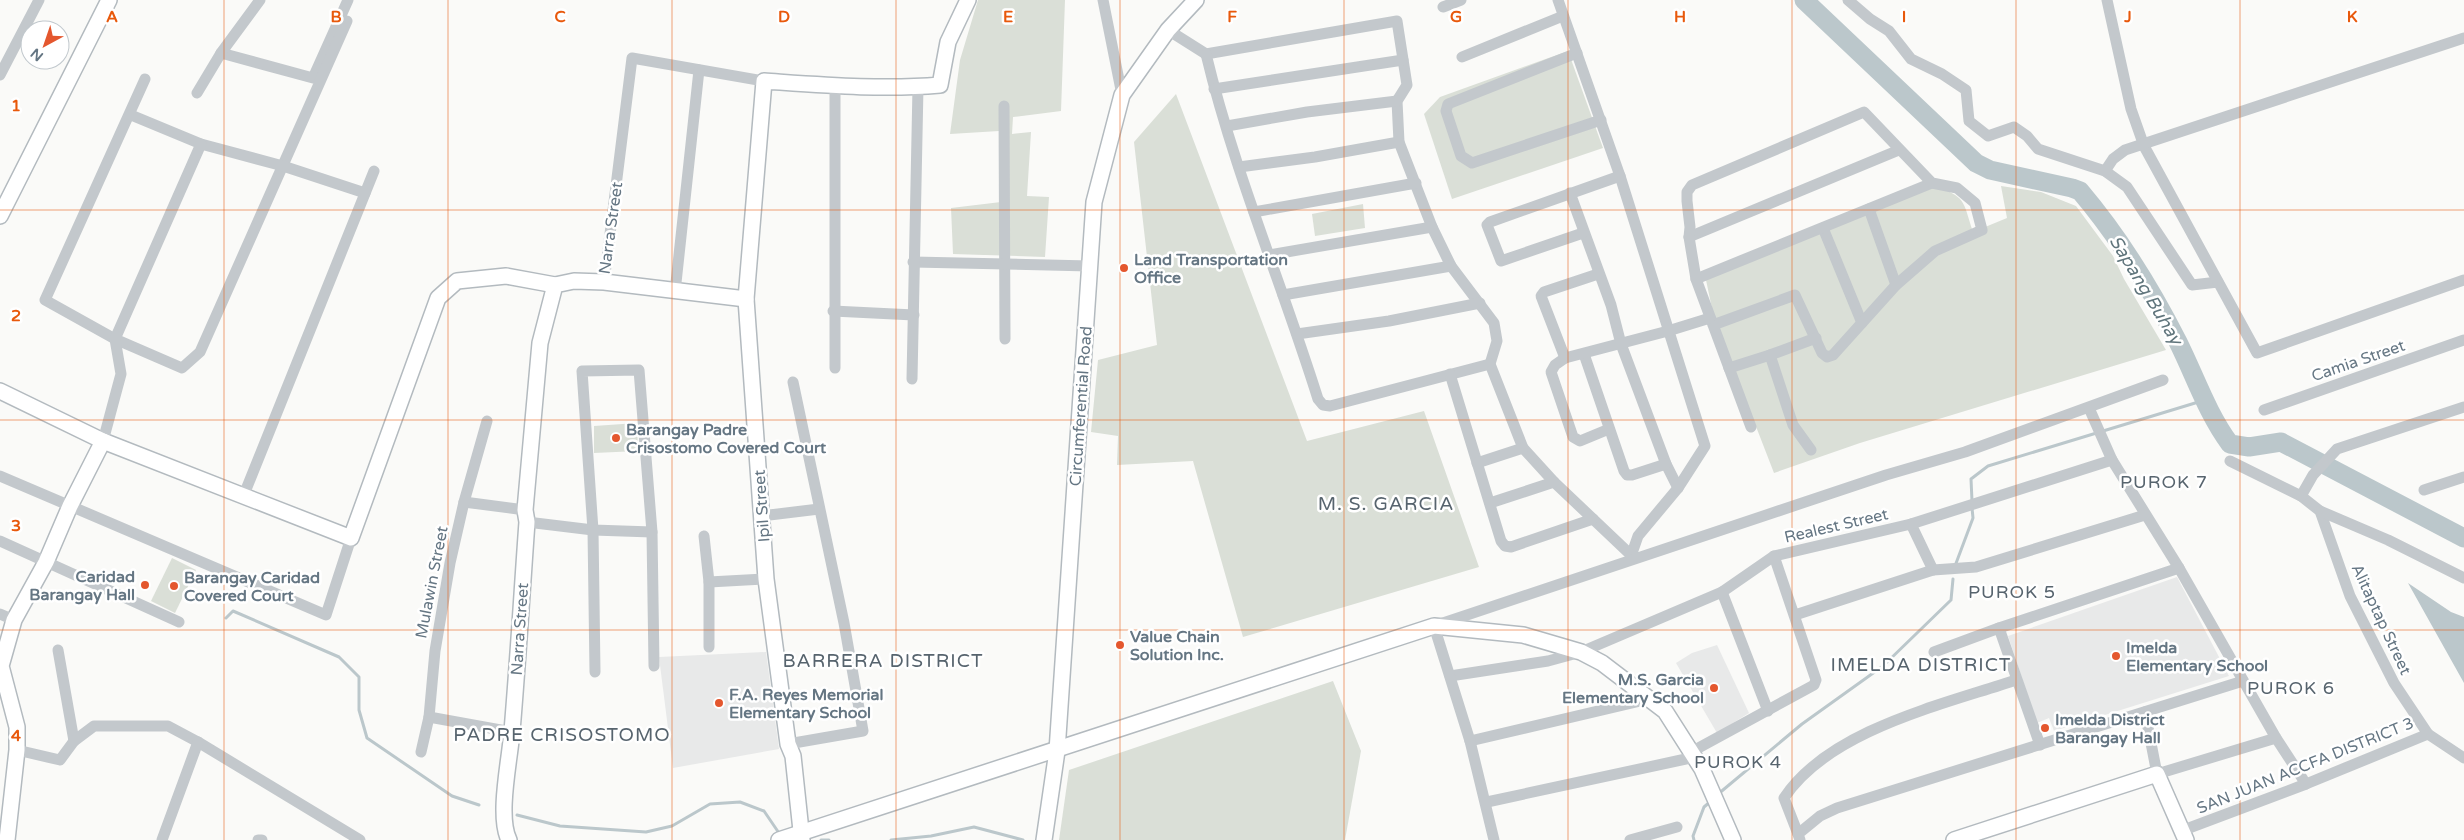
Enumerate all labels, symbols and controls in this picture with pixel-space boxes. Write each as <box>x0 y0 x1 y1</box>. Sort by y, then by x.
text: A <box>106 7 118 27</box>
text: B <box>330 7 342 27</box>
text: C <box>554 7 566 27</box>
text: D <box>778 7 790 27</box>
text: E <box>1003 7 1013 27</box>
text: F <box>1227 7 1237 27</box>
text: G <box>1450 7 1462 27</box>
text: H <box>1674 7 1686 27</box>
text: I <box>1902 7 1906 27</box>
text: J <box>2123 7 2132 27</box>
text: K <box>2347 7 2358 27</box>
north arrow <box>20 20 70 70</box>
text: N <box>27 44 47 65</box>
text: 1 <box>11 96 21 116</box>
street label: Narra Street <box>595 181 627 276</box>
water label: Sapang Buhay <box>2105 231 2188 351</box>
place label: Land Transportation Office <box>1134 250 1288 288</box>
marker: Land Transportation Office <box>1118 262 1130 274</box>
text: 2 <box>11 306 21 326</box>
street label: Circumferential Road <box>1065 325 1097 487</box>
street label: Camia Street <box>2309 336 2408 386</box>
place label: Barangay Padre Crisostomo Covered Court <box>626 420 827 458</box>
marker: Barangay Padre Crisostomo Covered Court <box>610 432 622 444</box>
street label: Ipil Street <box>749 469 774 543</box>
district label: PUROK 7 <box>2120 471 2208 493</box>
district label: M. S. GARCIA <box>1318 493 1454 515</box>
street label: Realest Street <box>1782 504 1890 548</box>
text: 3 <box>11 516 21 536</box>
street label: Mulawin Street <box>411 524 453 640</box>
street label: Alitaptap Street <box>2347 561 2416 678</box>
place label: Caridad Barangay Hall <box>29 567 135 605</box>
place label: Barangay Caridad Covered Court <box>184 568 320 606</box>
marker: Caridad Barangay Hall <box>139 579 151 591</box>
marker: Barangay Caridad Covered Court <box>168 580 180 592</box>
district label: PUROK 5 <box>1968 581 2056 603</box>
street label: Narra Street <box>507 582 533 676</box>
place label: Value Chain Solution Inc. <box>1130 627 1224 665</box>
place label: Imelda Elementary School <box>2126 638 2268 676</box>
marker: Value Chain Solution Inc. <box>1114 639 1126 651</box>
district label: BARRERA DISTRICT <box>782 650 984 672</box>
marker: Imelda Elementary School <box>2110 650 2122 662</box>
district label: IMELDA DISTRICT <box>1831 654 2011 676</box>
place label: M.S. Garcia Elementary School <box>1562 670 1704 708</box>
district label: PUROK 6 <box>2247 677 2335 699</box>
marker: M.S. Garcia Elementary School <box>1708 682 1720 694</box>
place label: F.A. Reyes Memorial Elementary School <box>729 685 884 723</box>
marker: F.A. Reyes Memorial Elementary School <box>713 697 725 709</box>
place label: Imelda District Barangay Hall <box>2055 710 2166 748</box>
street label: SAN JUAN ACCFA DISTRICT 3 <box>2194 713 2417 819</box>
marker: Imelda District Barangay Hall <box>2039 722 2051 734</box>
district label: PADRE CRISOSTOMO <box>453 724 671 746</box>
text: 4 <box>11 726 21 746</box>
district label: PUROK 4 <box>1694 751 1782 773</box>

